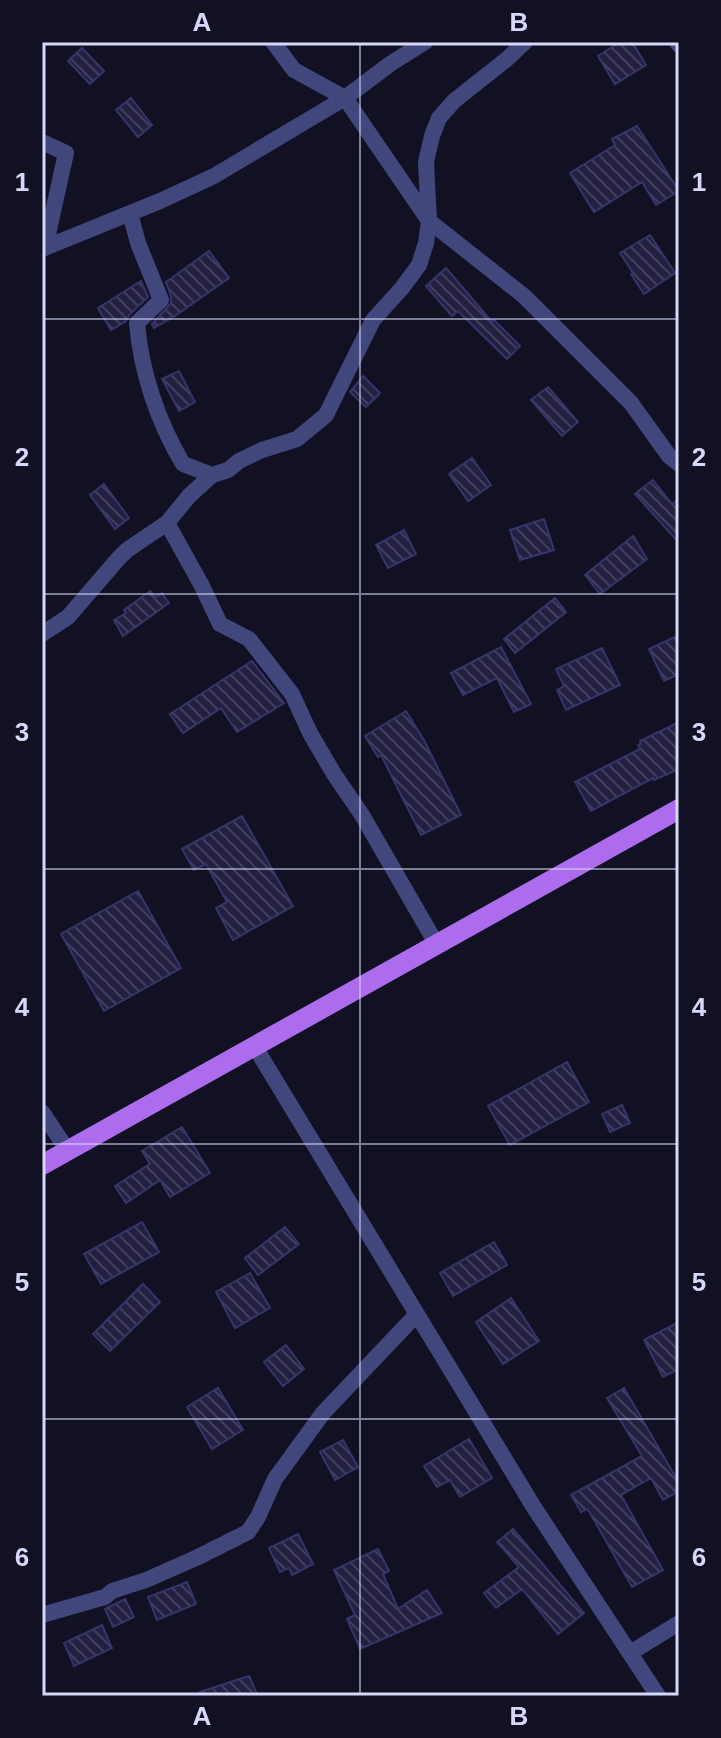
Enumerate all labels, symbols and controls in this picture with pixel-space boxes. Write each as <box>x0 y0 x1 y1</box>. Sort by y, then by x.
text: A <box>193 7 212 37</box>
text: B <box>510 7 528 37</box>
text: 1 <box>15 167 29 197</box>
text: 1 <box>692 167 706 197</box>
text: 2 <box>15 442 29 472</box>
text: 2 <box>692 442 706 472</box>
text: 3 <box>15 717 29 747</box>
text: 3 <box>692 717 706 747</box>
text: 4 <box>15 992 30 1022</box>
text: 4 <box>692 992 707 1022</box>
text: 5 <box>15 1267 29 1297</box>
text: 5 <box>692 1267 706 1297</box>
text: 6 <box>15 1542 29 1572</box>
text: 6 <box>692 1542 706 1572</box>
text: A <box>193 1701 212 1731</box>
text: B <box>510 1701 528 1731</box>

